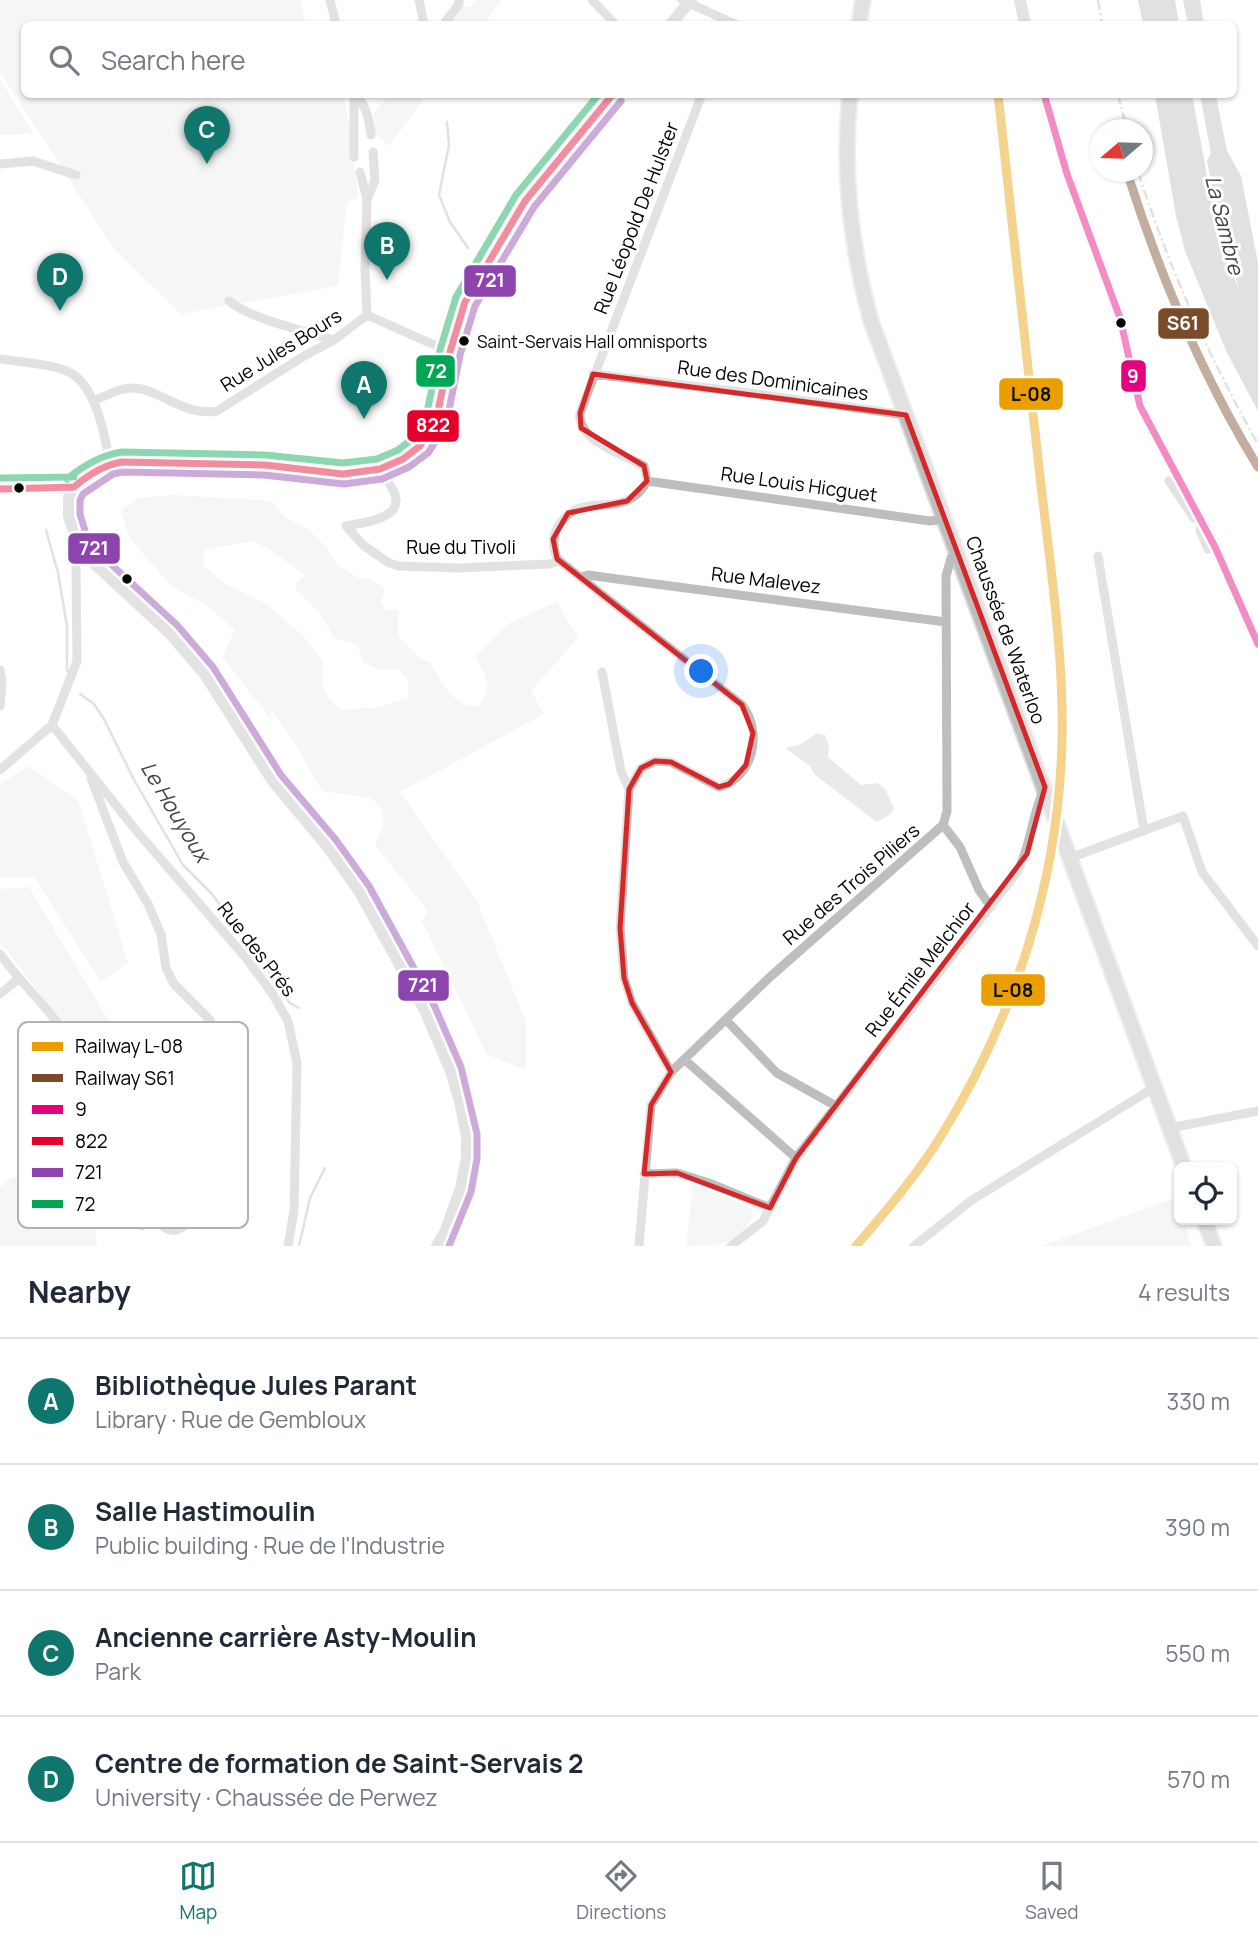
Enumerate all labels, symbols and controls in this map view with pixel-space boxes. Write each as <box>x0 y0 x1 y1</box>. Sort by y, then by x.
search box <box>21 21 1237 98</box>
icon: search <box>45 41 83 79</box>
text: Search here <box>101 42 246 78</box>
pin: C <box>184 106 230 164</box>
street label: Rue Léopold De Hulster <box>587 118 685 318</box>
north arrow <box>1090 119 1153 182</box>
water label: La Sambre <box>1199 172 1251 279</box>
pin: B <box>364 222 410 280</box>
pin: D <box>37 253 83 311</box>
line badge: 721 <box>463 264 517 298</box>
text: 721 <box>475 267 505 293</box>
street label: Rue Jules Bours <box>216 302 347 398</box>
line badge: S61 <box>1157 307 1210 340</box>
text: S61 <box>1167 310 1199 336</box>
unlabelled marker <box>1114 316 1128 330</box>
place label: Saint-Servais Hall omnisports <box>477 330 707 353</box>
marker: Saint-Servais Hall omnisports <box>457 334 471 348</box>
line badge: 72 <box>415 354 456 388</box>
street label: Rue des Dominicaines <box>676 354 870 406</box>
text: 72 <box>425 358 447 384</box>
line badge: 9 <box>1120 359 1147 393</box>
pin: A <box>341 361 387 419</box>
text: 9 <box>1127 363 1139 389</box>
line badge: L-08 <box>998 377 1064 411</box>
text: L-08 <box>1011 381 1051 407</box>
line badge: 822 <box>406 409 460 443</box>
text: 822 <box>416 412 450 438</box>
street label: Rue Louis Hicguet <box>719 460 879 508</box>
unlabelled marker <box>12 481 26 495</box>
line badge: 721 <box>67 532 121 565</box>
street label: Chaussée de Waterloo <box>960 532 1052 728</box>
street label: Rue du Tivoli <box>406 534 516 560</box>
text: 721 <box>79 535 109 561</box>
street label: Rue Malevez <box>710 560 822 600</box>
unlabelled marker <box>120 572 134 586</box>
your location <box>684 654 718 688</box>
water label: Le Houyoux <box>135 756 218 870</box>
street label: Rue des Trois Piliers <box>777 817 925 951</box>
street label: Rue des Prés <box>212 896 302 1002</box>
street label: Rue Émile Melchior <box>859 896 981 1042</box>
line badge: 721 <box>397 969 450 1002</box>
text: 721 <box>408 972 438 998</box>
line badge: L-08 <box>980 973 1046 1007</box>
text: L-08 <box>993 977 1033 1003</box>
legend <box>18 1022 248 1228</box>
text: Railway L-08 <box>75 1033 183 1059</box>
text: Railway S61 <box>75 1065 175 1091</box>
text: 9 <box>75 1096 87 1122</box>
text: 822 <box>75 1128 108 1154</box>
text: 721 <box>75 1159 103 1185</box>
map controls <box>1174 1162 1237 1225</box>
button: locate <box>1174 1162 1237 1225</box>
text: 72 <box>75 1191 95 1217</box>
text: Nearby <box>28 1271 131 1312</box>
text: 4 results <box>1138 1276 1230 1308</box>
text: Bibliothèque Jules Parant <box>95 1367 417 1403</box>
text: A <box>43 1385 59 1417</box>
text: 330 m <box>1166 1385 1230 1417</box>
text: Library · Rue de Gembloux <box>95 1403 366 1435</box>
text: Salle Hastimoulin <box>95 1493 315 1529</box>
text: B <box>44 1511 58 1543</box>
text: 390 m <box>1165 1511 1230 1543</box>
text: Public building · Rue de l'Industrie <box>95 1529 445 1561</box>
text: Ancienne carrière Asty-Moulin <box>95 1619 476 1655</box>
text: C <box>43 1637 60 1669</box>
text: 550 m <box>1165 1637 1230 1669</box>
text: Park <box>95 1655 141 1687</box>
text: Centre de formation de Saint-Servais 2 <box>95 1745 583 1781</box>
text: D <box>43 1763 59 1795</box>
text: 570 m <box>1167 1763 1230 1795</box>
text: University · Chaussée de Perwez <box>95 1781 438 1813</box>
tab: Map <box>179 1857 217 1925</box>
tab: Directions <box>576 1857 666 1925</box>
tab: Saved <box>1025 1857 1079 1925</box>

